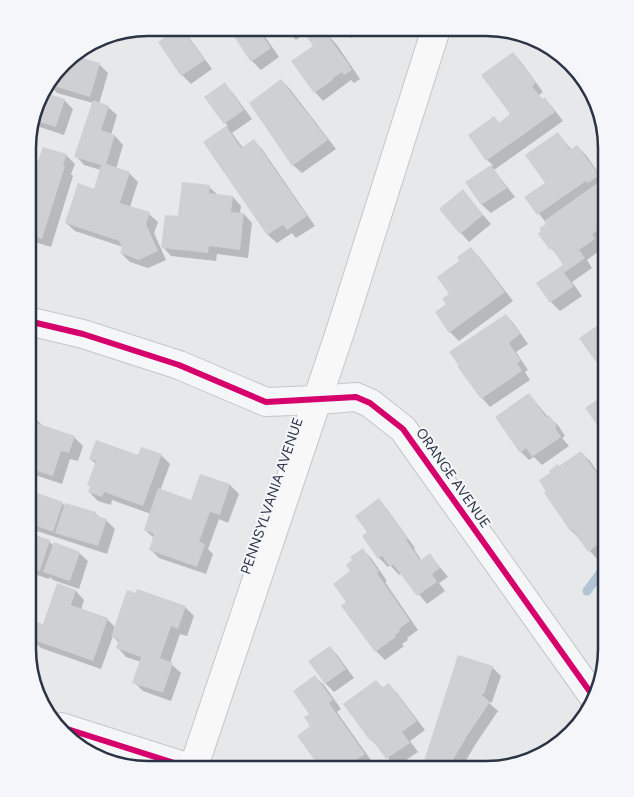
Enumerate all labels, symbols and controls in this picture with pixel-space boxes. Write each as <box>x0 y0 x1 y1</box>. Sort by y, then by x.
street label: PENNSYLVANIA AVENUE <box>237 416 307 576</box>
street label: ORANGE AVENUE <box>412 425 494 531</box>

